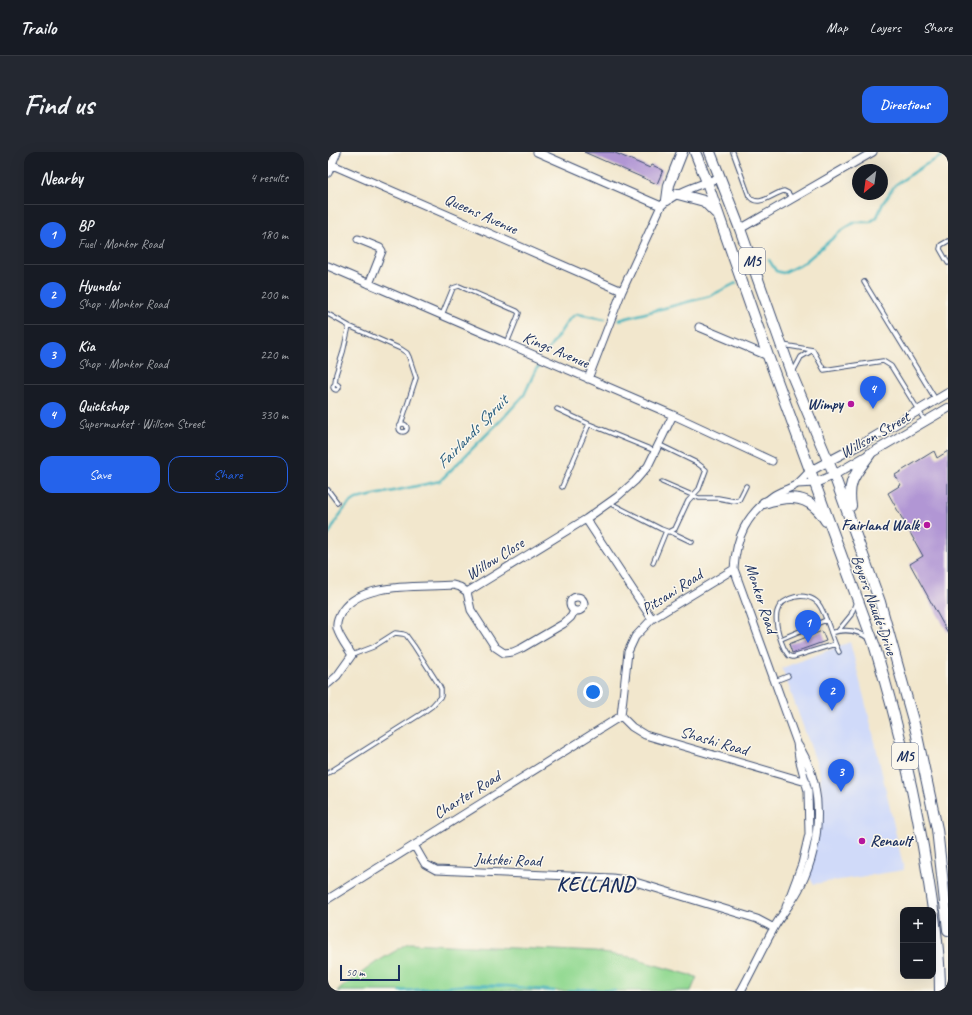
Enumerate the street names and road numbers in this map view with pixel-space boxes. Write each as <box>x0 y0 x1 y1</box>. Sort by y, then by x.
street label: Queens Avenue <box>441 189 522 240</box>
road number: M5 <box>739 248 765 274</box>
street label: Kings Avenue <box>520 327 594 374</box>
street label: Willson Street <box>837 406 915 463</box>
street label: Willow Close <box>462 532 529 585</box>
street label: Beyers Naudé Drive <box>847 552 902 660</box>
street label: Monkor Road <box>740 560 783 638</box>
street label: Pitsani Road <box>638 563 708 619</box>
street label: Shashi Road <box>678 722 753 761</box>
road number: M5 <box>892 743 918 769</box>
street label: Charter Road <box>430 765 506 823</box>
street label: Jukskei Road <box>473 849 544 871</box>

